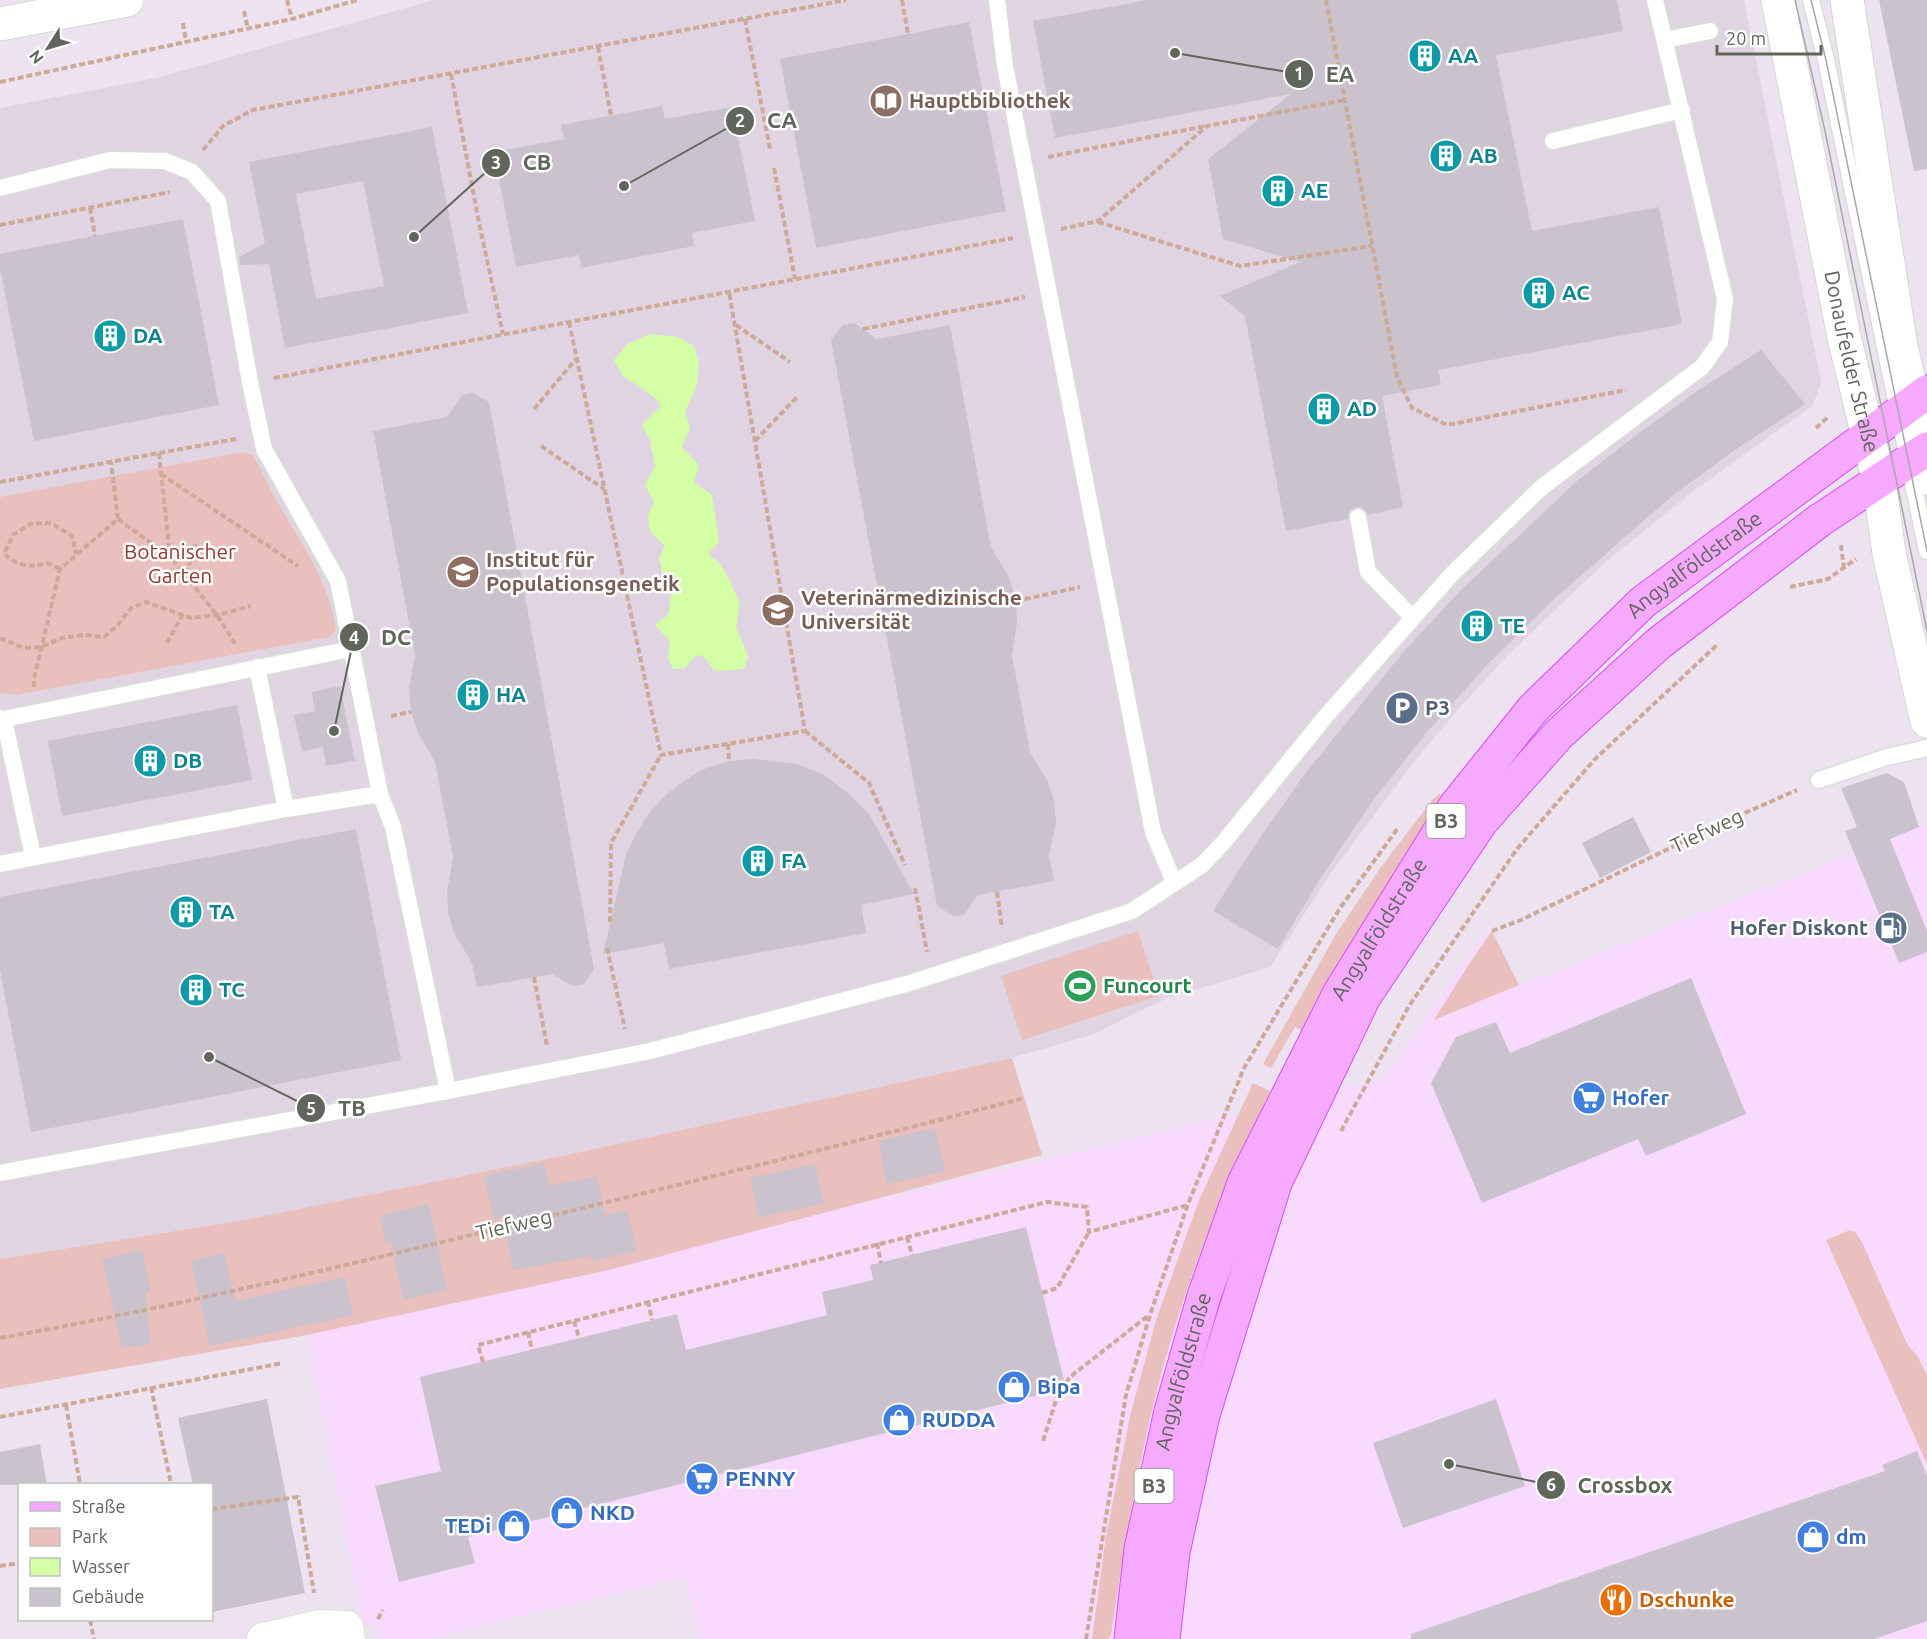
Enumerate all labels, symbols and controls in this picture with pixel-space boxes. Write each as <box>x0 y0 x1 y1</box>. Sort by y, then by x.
north arrow <box>18 18 78 78</box>
scale bar <box>1717 18 1820 56</box>
text: 20 m <box>1726 28 1766 48</box>
building icon: AA <box>1407 38 1443 74</box>
place label: AA <box>1448 43 1479 67</box>
text: N <box>25 47 47 67</box>
callout: EA <box>1284 54 1366 94</box>
text: EA <box>1326 61 1355 86</box>
text: 1 <box>1294 63 1304 83</box>
library icon: Hauptbibliothek <box>868 83 904 119</box>
place label: Hauptbibliothek <box>909 88 1071 112</box>
callout: CA <box>725 101 809 141</box>
text: CA <box>767 107 798 132</box>
text: 2 <box>735 110 745 130</box>
building icon: AB <box>1428 138 1464 174</box>
callout: CB <box>481 143 564 183</box>
place label: AB <box>1469 143 1498 167</box>
text: CB <box>523 149 551 174</box>
text: 3 <box>491 152 501 172</box>
building icon: AE <box>1260 173 1296 209</box>
place label: AE <box>1301 178 1328 202</box>
street label: Donaufelder Straße <box>1820 268 1885 455</box>
building icon: AC <box>1521 275 1557 311</box>
place label: AC <box>1562 280 1590 304</box>
building icon: DA <box>92 318 128 354</box>
place label: DA <box>133 323 163 347</box>
building icon: AD <box>1306 391 1342 427</box>
place label: AD <box>1347 396 1377 420</box>
street label: Angyalföldstraße <box>1621 506 1766 622</box>
park label: Botanischer Garten <box>124 539 236 587</box>
place label: Institut für Populationsgenetik <box>486 547 680 595</box>
school or university icon: Institut für Populationsgenetik <box>445 554 481 590</box>
place label: Veterinärmedizinische Universität <box>801 585 1022 633</box>
school or university icon: Veterinärmedizinische Universität <box>760 592 796 628</box>
building icon: TE <box>1459 608 1495 644</box>
place label: TE <box>1500 613 1525 637</box>
callout: DC <box>339 617 424 657</box>
text: DC <box>381 624 411 649</box>
text: 4 <box>349 627 359 647</box>
building icon: HA <box>455 677 491 713</box>
place label: HA <box>496 682 526 706</box>
parking icon: P3 <box>1384 690 1420 726</box>
place label: P3 <box>1425 695 1450 719</box>
building icon: DB <box>132 743 168 779</box>
place label: DB <box>173 748 202 772</box>
street label: Tiefweg <box>1667 803 1747 857</box>
road number: B3 <box>1426 804 1466 838</box>
building icon: FA <box>740 843 776 879</box>
place label: FA <box>781 848 807 872</box>
street label: Angyalföldstraße <box>1325 853 1431 1004</box>
building icon: TA <box>168 894 204 930</box>
place label: TA <box>209 899 235 923</box>
fuel station icon: Hofer Diskont <box>1873 910 1909 946</box>
place label: Hofer Diskont <box>1730 915 1868 939</box>
sports icon: Funcourt <box>1062 968 1098 1004</box>
building icon: TC <box>178 972 214 1008</box>
place label: Funcourt <box>1103 973 1192 997</box>
place label: TC <box>219 977 245 1001</box>
supermarket icon: Hofer <box>1571 1080 1607 1116</box>
place label: Hofer <box>1612 1085 1669 1109</box>
callout: TB <box>296 1088 378 1128</box>
text: TB <box>338 1095 366 1120</box>
text: 5 <box>306 1098 316 1118</box>
street label: Tiefweg <box>473 1204 554 1244</box>
street label: Angyalföldstraße <box>1150 1290 1215 1453</box>
shop icon: Bipa <box>996 1369 1032 1405</box>
place label: Bipa <box>1037 1374 1081 1398</box>
shop icon: RUDDA <box>881 1402 917 1438</box>
place label: RUDDA <box>922 1407 996 1431</box>
supermarket icon: PENNY <box>684 1461 720 1497</box>
callout: Crossbox <box>1536 1465 1685 1505</box>
place label: PENNY <box>725 1466 796 1490</box>
road number: B3 <box>1134 1469 1174 1503</box>
text: Crossbox <box>1578 1472 1673 1497</box>
text: 6 <box>1546 1474 1556 1494</box>
legend <box>18 1483 213 1621</box>
shop icon: NKD <box>549 1495 585 1531</box>
text: Straße <box>72 1496 125 1516</box>
place label: NKD <box>590 1500 635 1524</box>
shop icon: TEDi <box>496 1508 532 1544</box>
place label: TEDi <box>445 1513 491 1537</box>
shop icon: dm <box>1795 1519 1831 1555</box>
place label: dm <box>1836 1524 1867 1548</box>
text: Park <box>72 1526 108 1546</box>
text: Wasser <box>72 1556 130 1576</box>
restaurant icon: Dschunke <box>1598 1582 1634 1618</box>
text: Gebäude <box>72 1586 144 1606</box>
place label: Dschunke <box>1639 1587 1735 1611</box>

